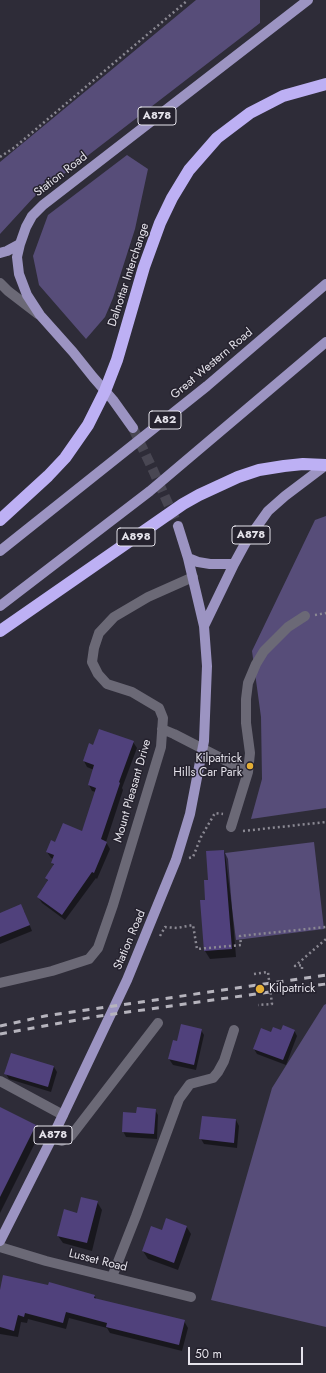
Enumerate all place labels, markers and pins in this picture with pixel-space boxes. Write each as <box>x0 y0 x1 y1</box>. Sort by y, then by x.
place label: Kilpatrick Hills Car Park <box>173 752 242 780</box>
marker: Kilpatrick Hills Car Park <box>245 761 255 771</box>
place label: Kilpatrick <box>269 982 315 996</box>
marker: Kilpatrick <box>254 983 266 995</box>

